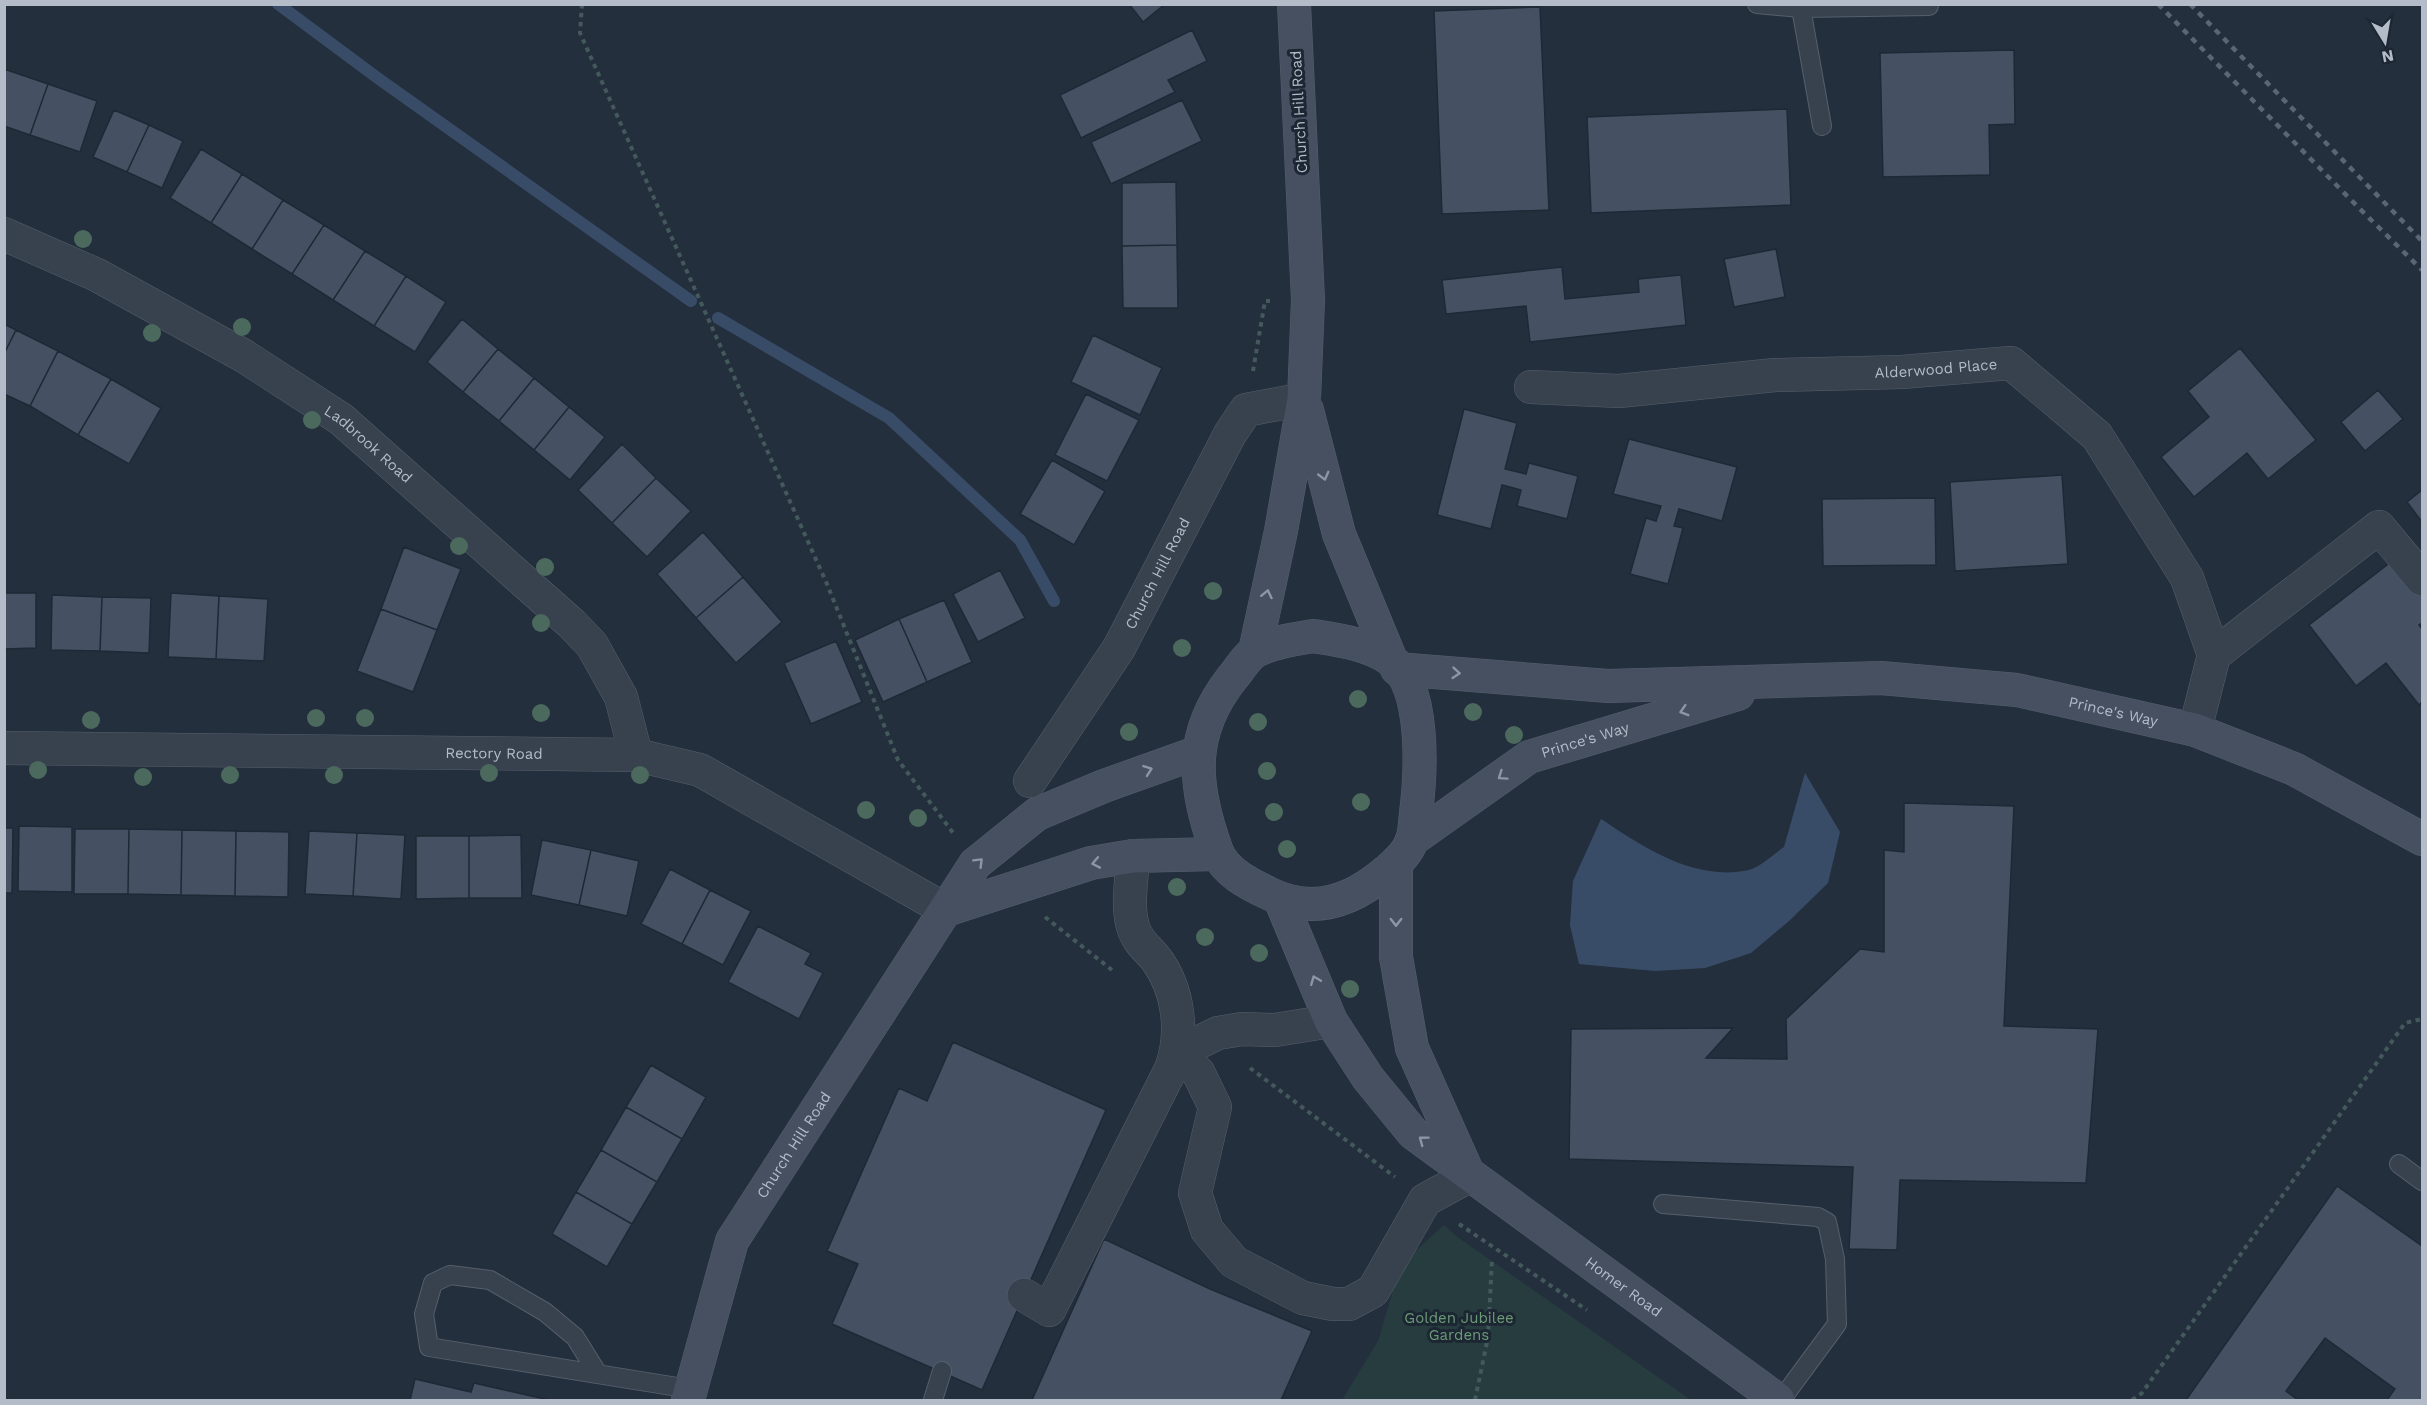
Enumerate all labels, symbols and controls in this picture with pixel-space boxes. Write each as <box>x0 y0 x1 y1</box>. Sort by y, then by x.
north arrow <box>2355 12 2415 72</box>
text: N <box>2380 46 2395 67</box>
street label: Church Hill Road <box>1287 50 1311 174</box>
street label: Alderwood Place <box>1874 355 1998 382</box>
street label: Ladbrook Road <box>321 402 416 487</box>
one-way arrow <box>1317 471 1330 481</box>
street label: Church Hill Road <box>1121 515 1194 632</box>
one-way arrow <box>1260 589 1273 599</box>
one-way arrow <box>1451 667 1460 680</box>
street label: Prince's Way <box>2067 693 2160 730</box>
one-way arrow <box>1679 704 1690 716</box>
street label: Prince's Way <box>1539 718 1631 762</box>
street label: Rectory Road <box>445 744 543 763</box>
one-way arrow <box>1142 764 1153 777</box>
one-way arrow <box>1498 769 1509 780</box>
one-way arrow <box>1092 855 1102 868</box>
one-way arrow <box>972 858 983 869</box>
one-way arrow <box>1390 917 1402 926</box>
one-way arrow <box>1310 975 1322 986</box>
street label: Church Hill Road <box>753 1089 835 1202</box>
one-way arrow <box>1418 1137 1429 1148</box>
street label: Homer Road <box>1582 1253 1665 1321</box>
park label: Golden Jubilee Gardens <box>1404 1309 1514 1344</box>

